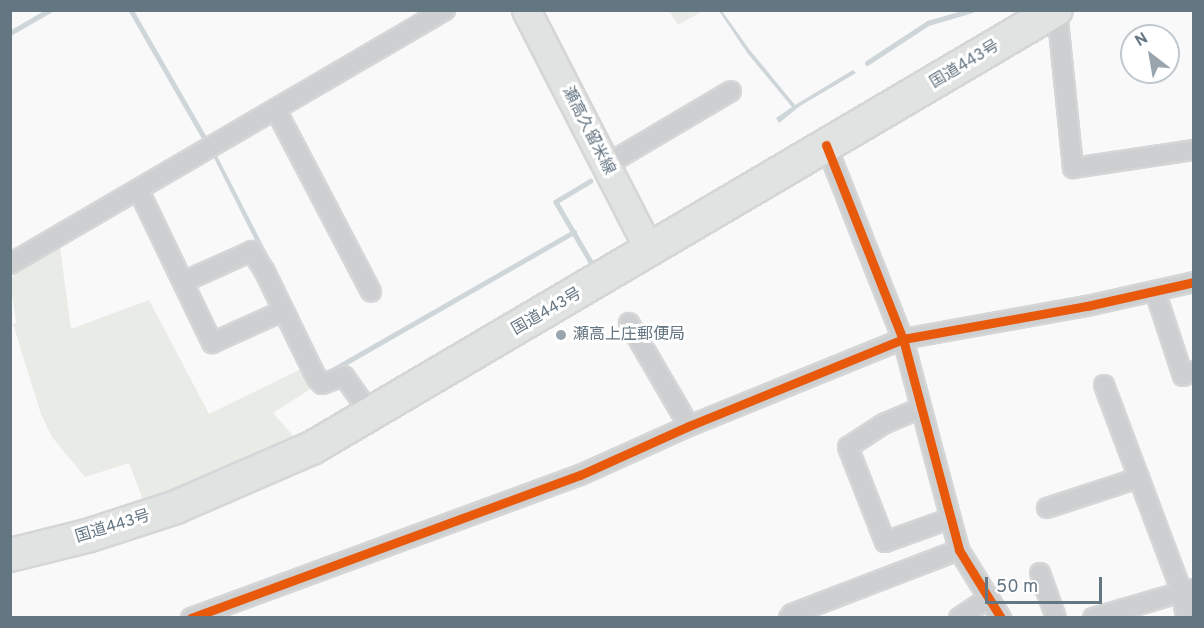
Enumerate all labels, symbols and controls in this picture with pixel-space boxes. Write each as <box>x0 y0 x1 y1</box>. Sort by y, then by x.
north arrow <box>1120 24 1180 84</box>
text: N <box>1132 29 1152 52</box>
street label: 国道443号 <box>927 37 1003 93</box>
street label: 瀬高久留米線 <box>558 84 618 178</box>
street label: 国道443号 <box>509 284 585 340</box>
place label: 瀬高上庄郵便局 <box>573 325 685 345</box>
marker: 瀬高上庄郵便局 <box>554 328 568 342</box>
street label: 国道443号 <box>73 506 153 548</box>
scale bar <box>988 565 1105 603</box>
text: 50 m <box>996 576 1038 599</box>

